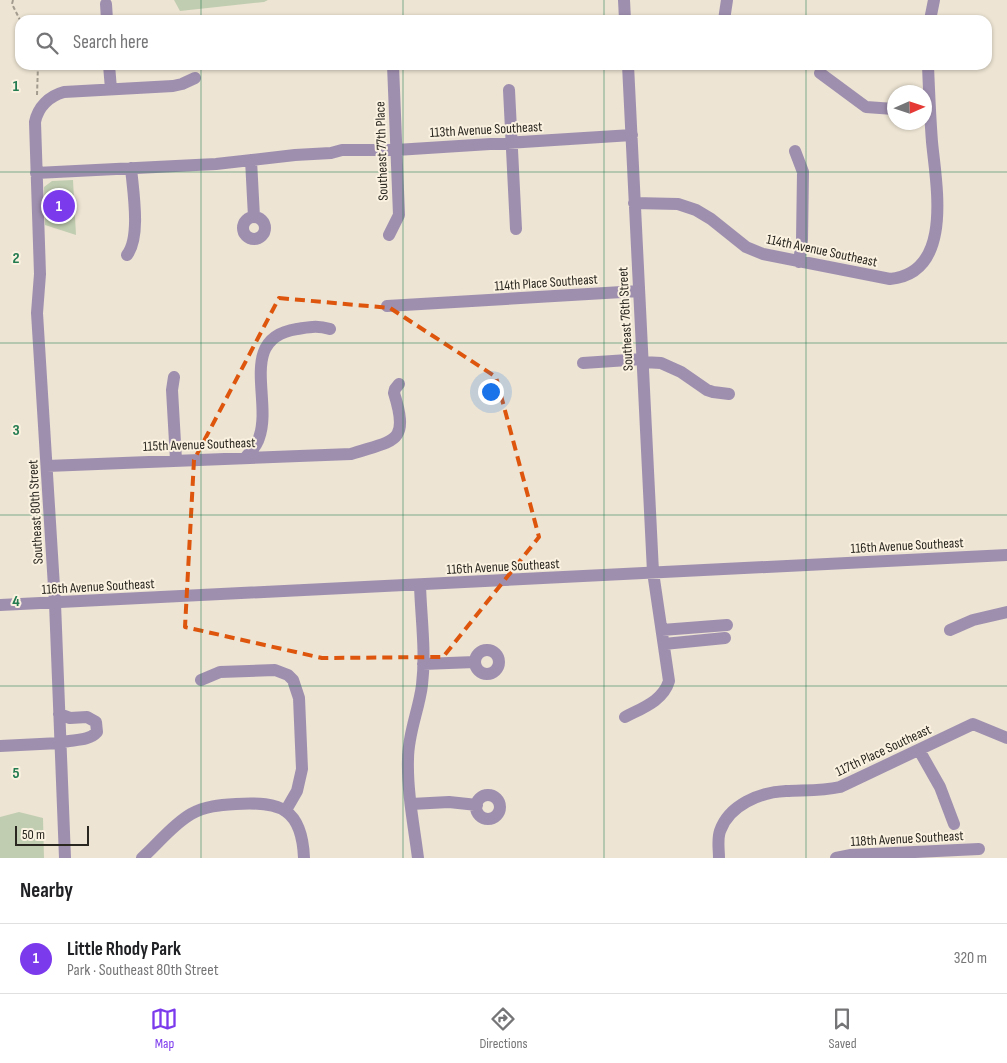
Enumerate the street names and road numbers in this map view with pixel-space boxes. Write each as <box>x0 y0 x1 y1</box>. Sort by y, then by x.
street label: Southeast 77th Place <box>371 101 392 201</box>
street label: 113th Avenue Southeast <box>429 118 543 141</box>
street label: 114th Avenue Southeast <box>765 230 879 271</box>
street label: Southeast 76th Street <box>614 266 637 371</box>
street label: 114th Place Southeast <box>494 270 598 295</box>
street label: 115th Avenue Southeast <box>142 434 256 455</box>
street label: Southeast 80th Street <box>24 459 47 565</box>
street label: 116th Avenue Southeast <box>850 534 964 557</box>
street label: 116th Avenue Southeast <box>446 555 560 578</box>
street label: 116th Avenue Southeast <box>41 575 155 598</box>
street label: 117th Place Southeast <box>833 721 934 780</box>
street label: 118th Avenue Southeast <box>850 827 964 850</box>

